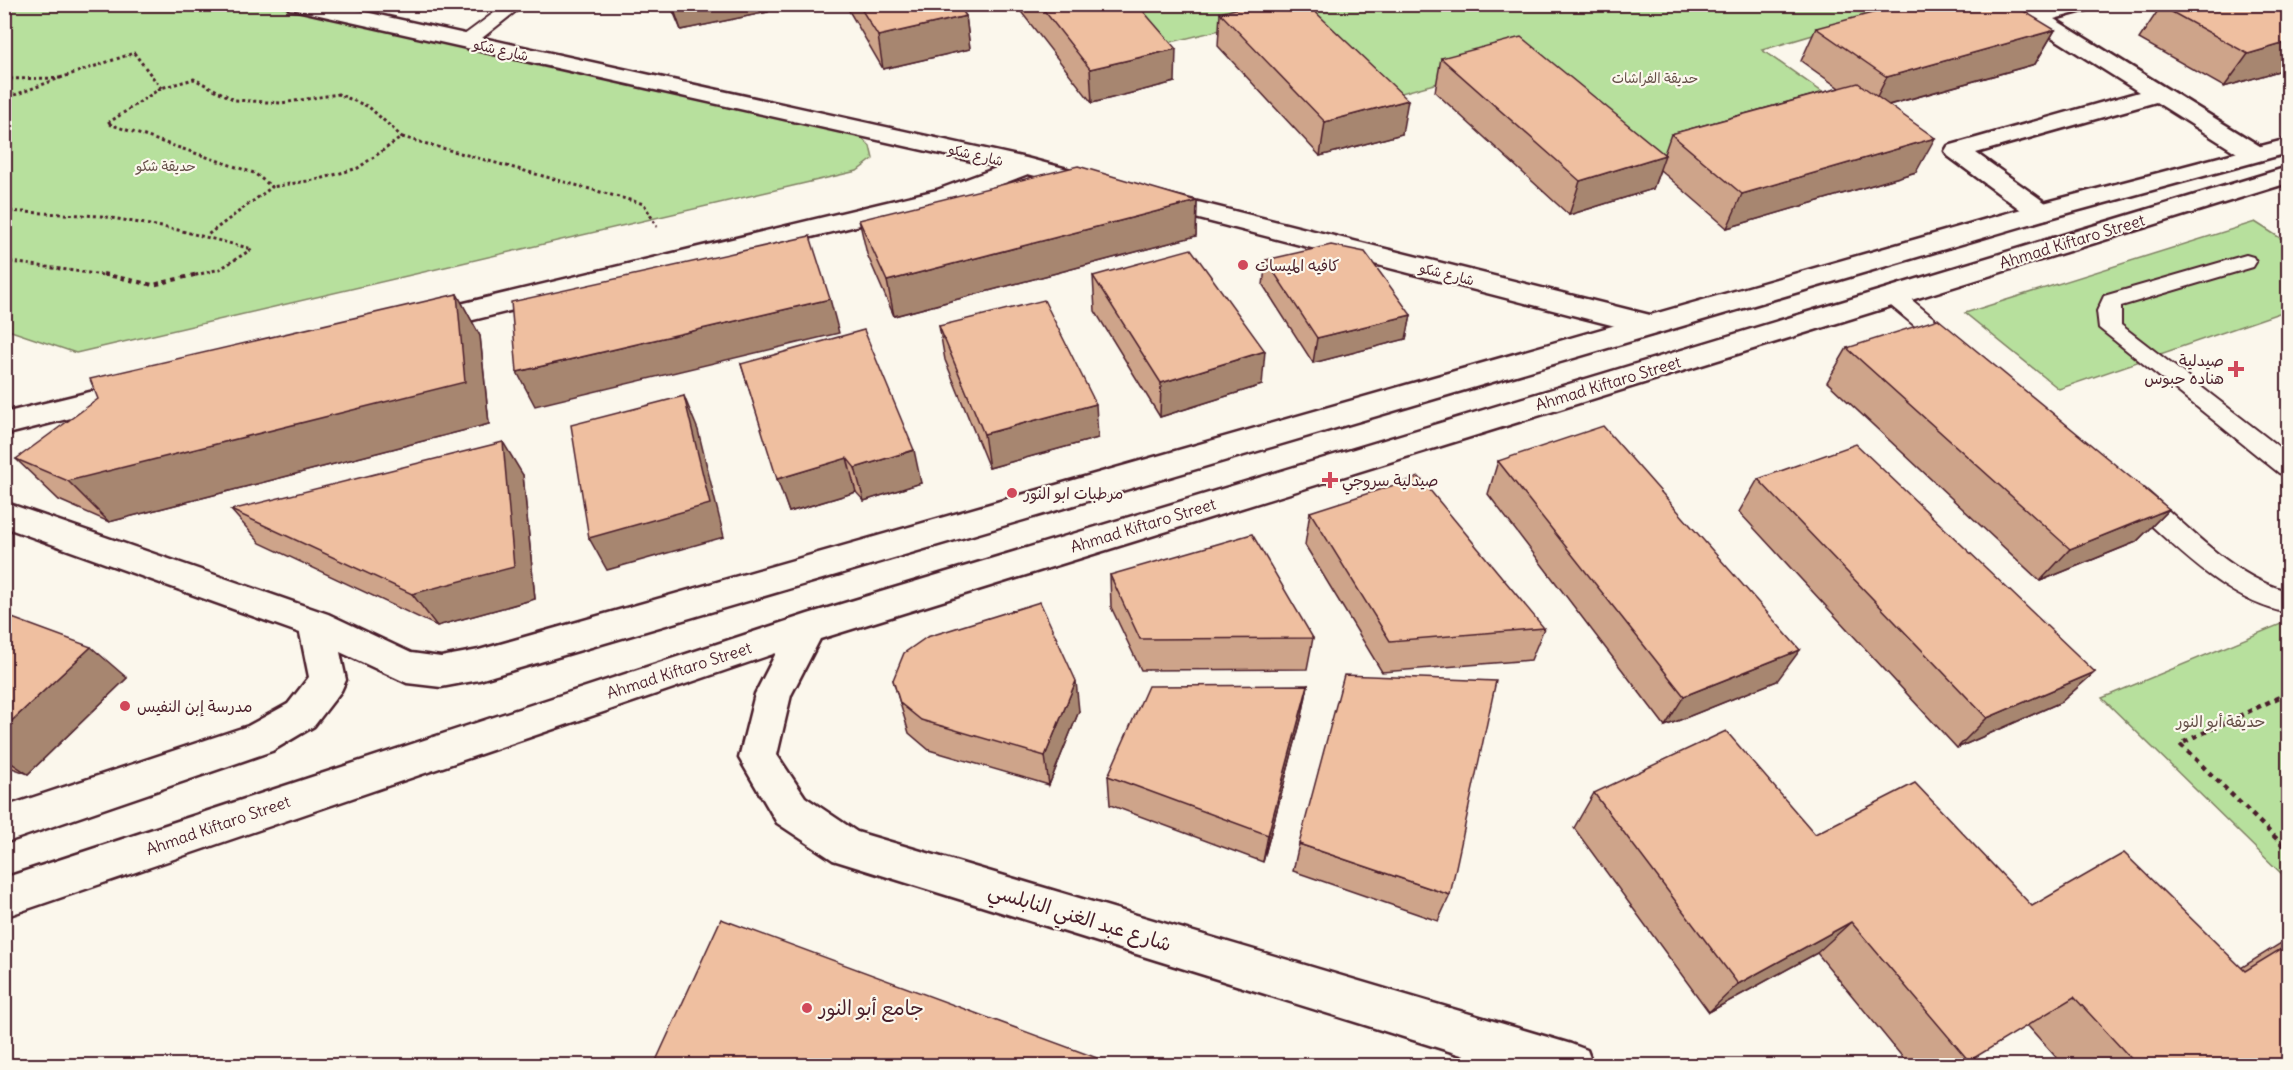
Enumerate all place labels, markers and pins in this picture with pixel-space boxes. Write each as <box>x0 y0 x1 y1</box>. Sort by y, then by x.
place label: كافيه الميسات <box>1255 255 1339 275</box>
marker: كافيه الميسات <box>1236 258 1250 272</box>
place label: صيدلية هناده حبوس <box>2144 350 2224 389</box>
marker: صيدلية هناده حبوس <box>2229 362 2243 376</box>
place label: صيدلية سروجي <box>1342 470 1438 495</box>
marker: صيدلية سروجي <box>1323 473 1337 487</box>
place label: مرطبات ابو النور <box>1022 483 1123 504</box>
marker: مرطبات ابو النور <box>1005 486 1019 500</box>
place label: مدرسة إبن النفيس <box>137 696 252 717</box>
marker: مدرسة إبن النفيس <box>118 699 132 713</box>
place label: جامع أبو النور <box>817 995 924 1023</box>
marker: جامع أبو النور <box>800 1001 814 1015</box>

